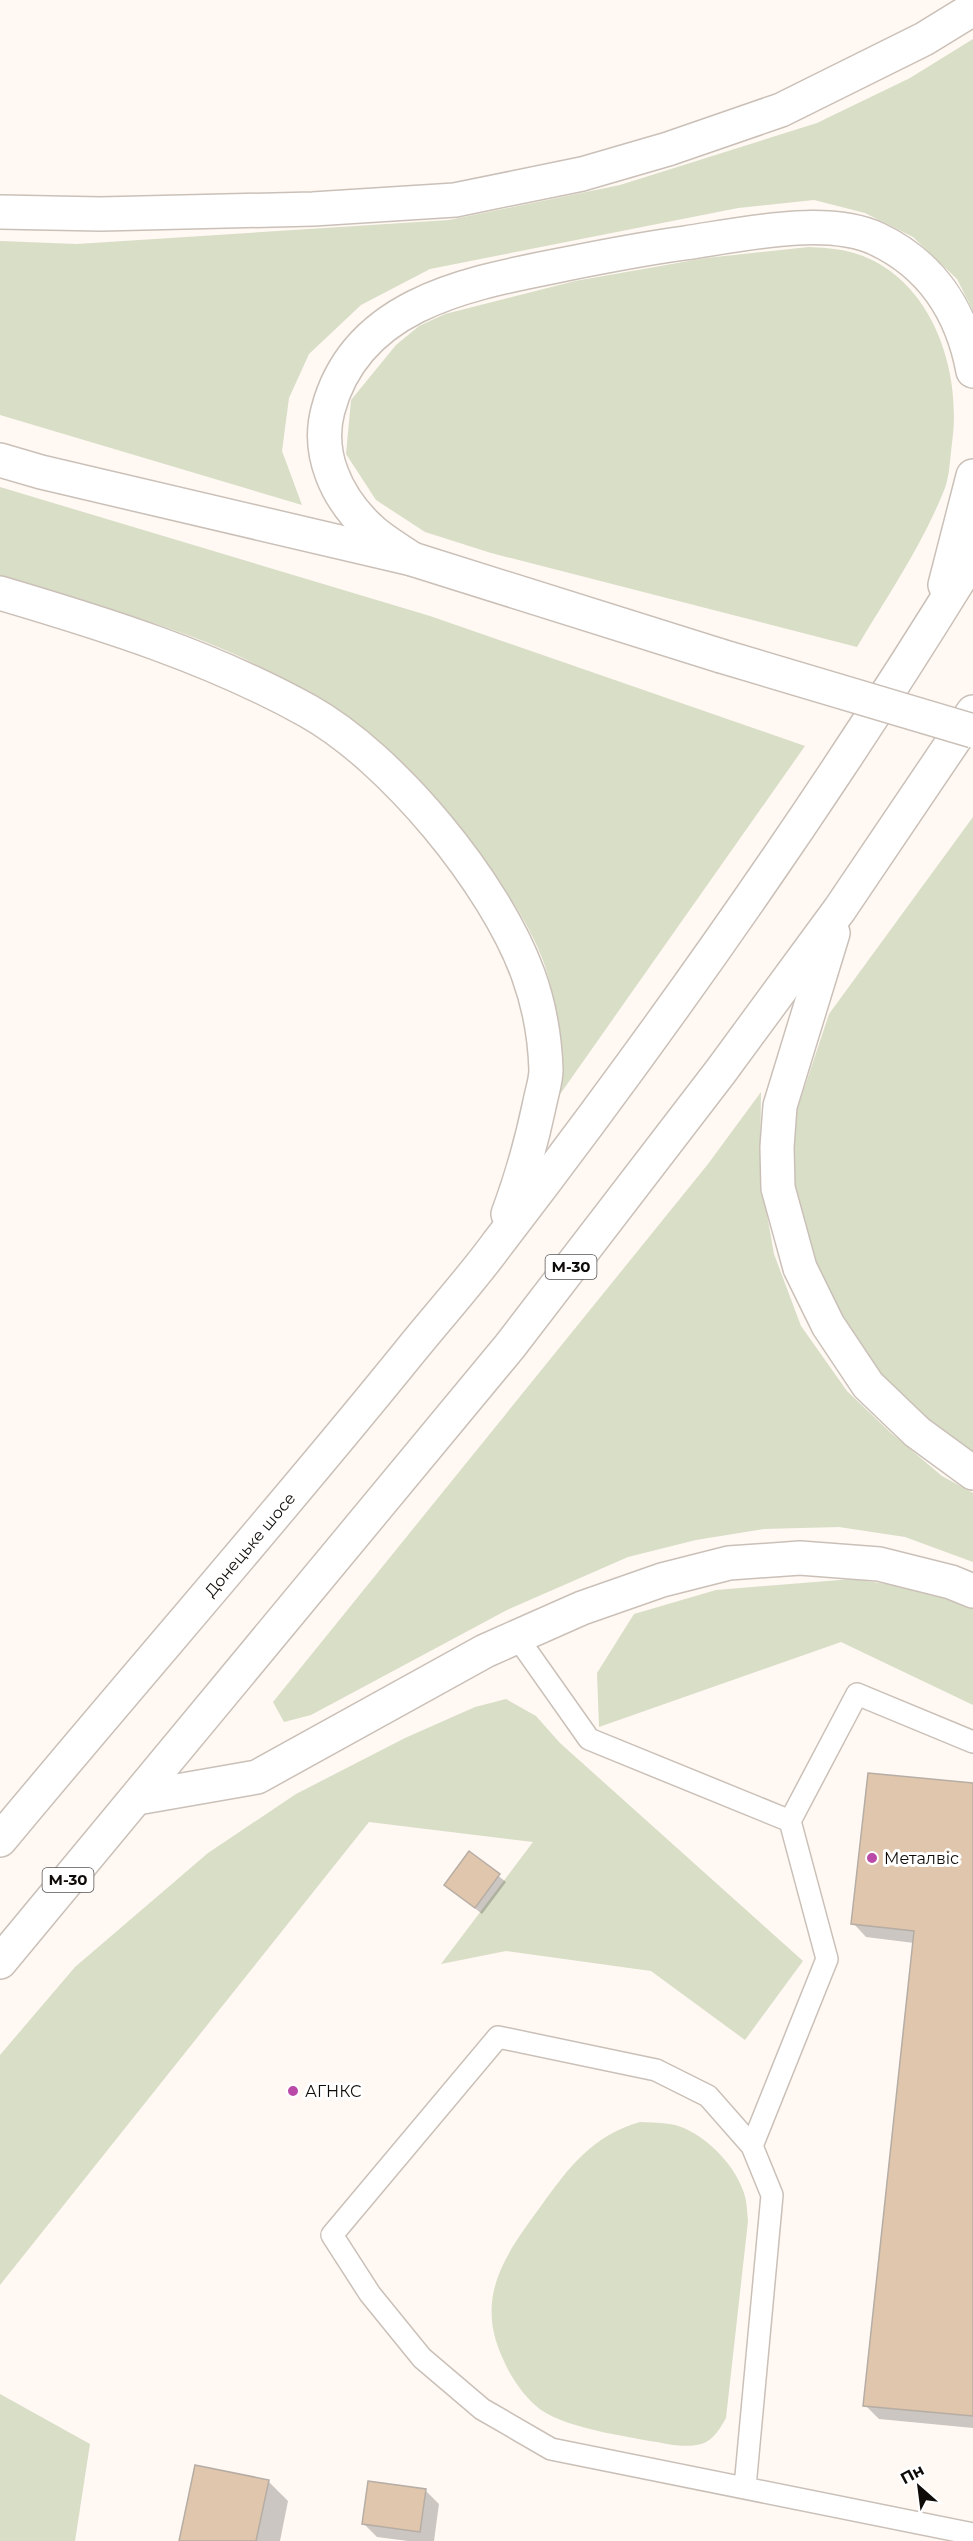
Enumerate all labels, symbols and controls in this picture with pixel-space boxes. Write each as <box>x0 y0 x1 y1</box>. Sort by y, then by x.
road number: М-30 <box>546 1255 596 1279</box>
street label: Донецьке шосе <box>201 1489 299 1601</box>
place label: Металвіс <box>884 1849 959 1868</box>
marker: Металвіс <box>865 1851 879 1865</box>
road number: М-30 <box>42 1868 94 1892</box>
place label: АГНКС <box>305 2082 361 2101</box>
marker: АГНКС <box>286 2084 300 2098</box>
north arrow <box>889 2457 949 2517</box>
text: Пн <box>897 2460 927 2488</box>

